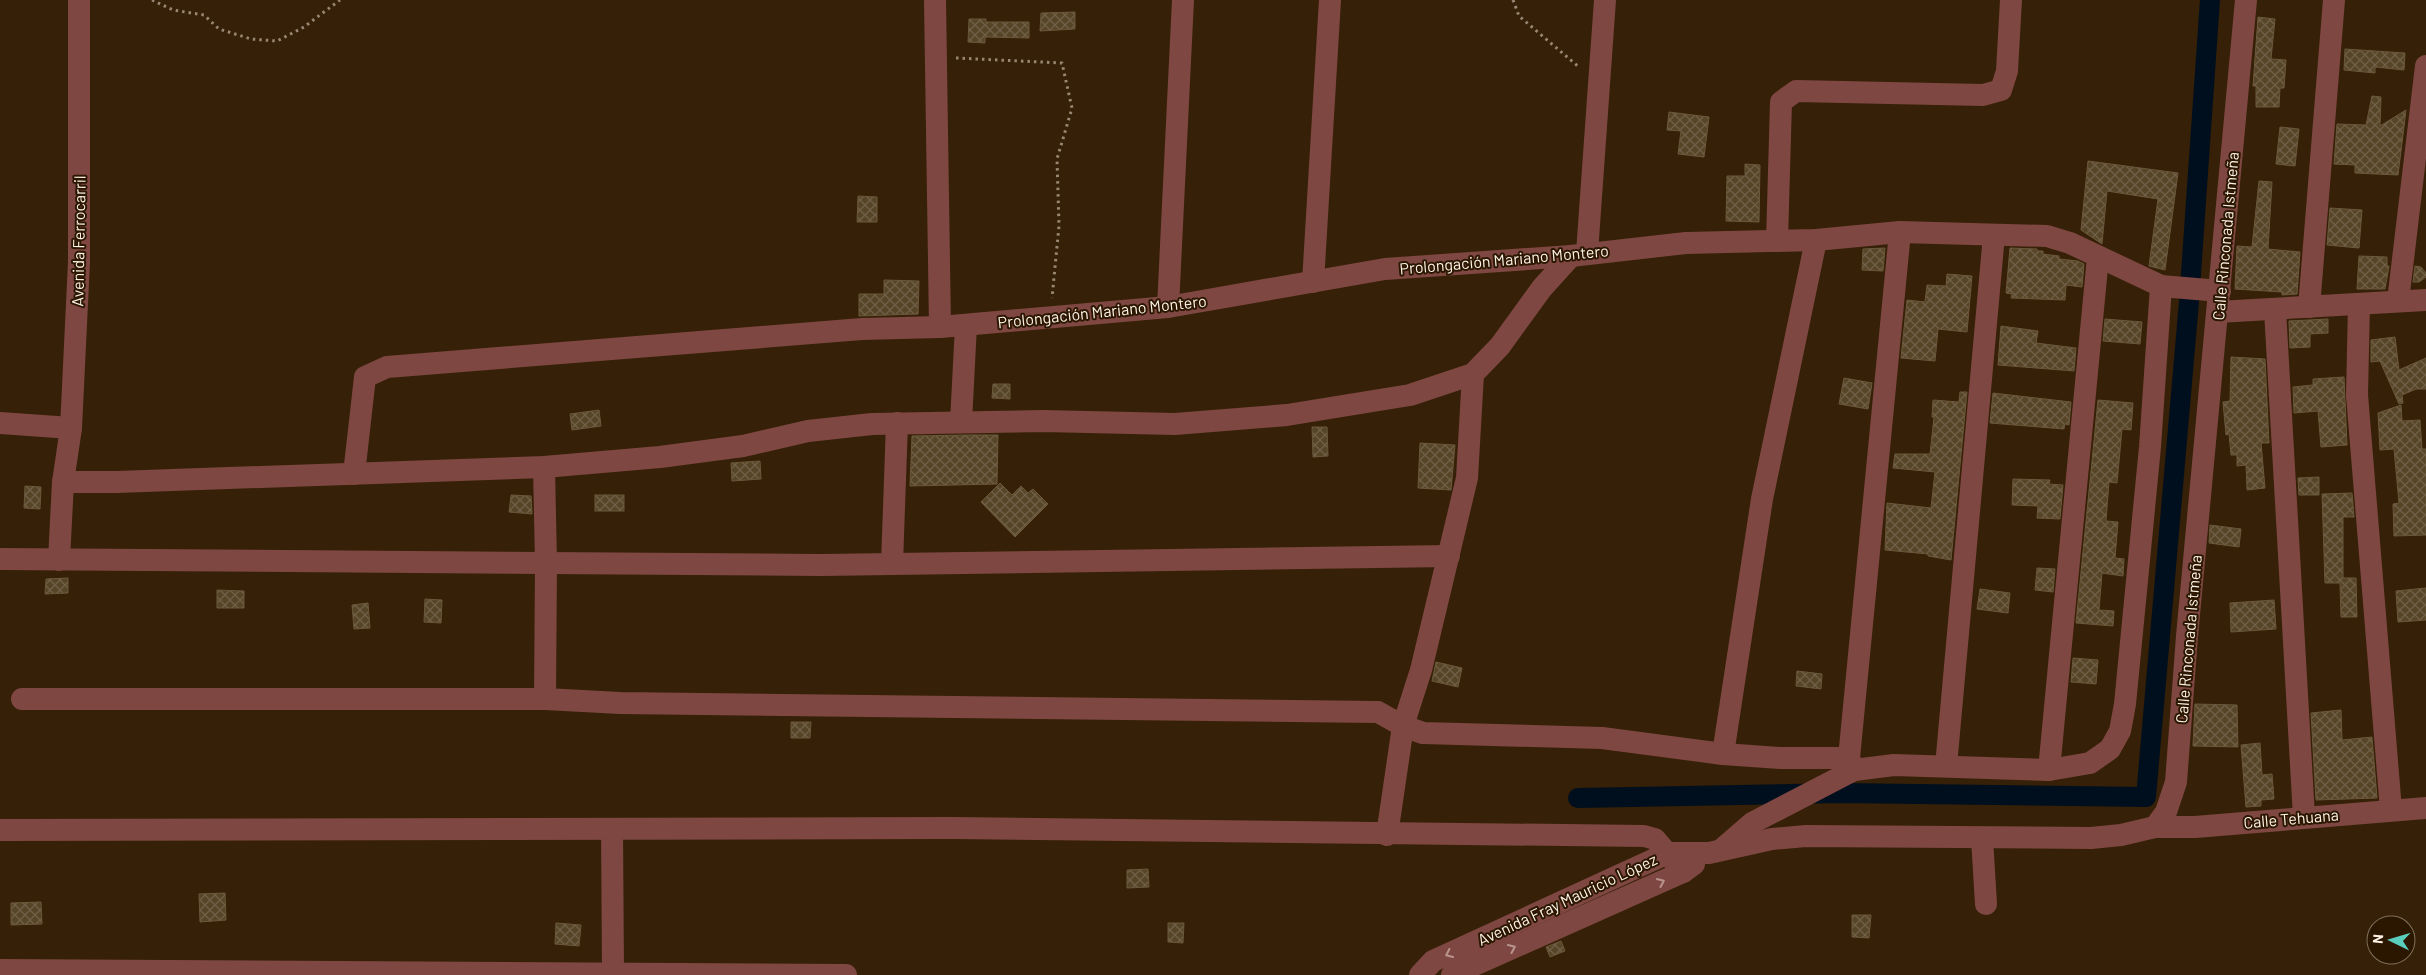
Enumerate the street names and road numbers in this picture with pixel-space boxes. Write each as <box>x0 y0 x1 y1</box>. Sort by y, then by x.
street label: Calle Rinconada Istmeña <box>2208 151 2242 321</box>
street label: Avenida Ferrocarril <box>67 175 89 307</box>
street label: Prolongación Mariano Montero <box>1399 240 1609 278</box>
street label: Prolongación Mariano Montero <box>997 291 1207 331</box>
street label: Calle Rinconada Istmeña <box>2171 554 2205 724</box>
street label: Calle Tehuana <box>2243 804 2339 832</box>
street label: Avenida Fray Mauricio López <box>1474 849 1660 949</box>

